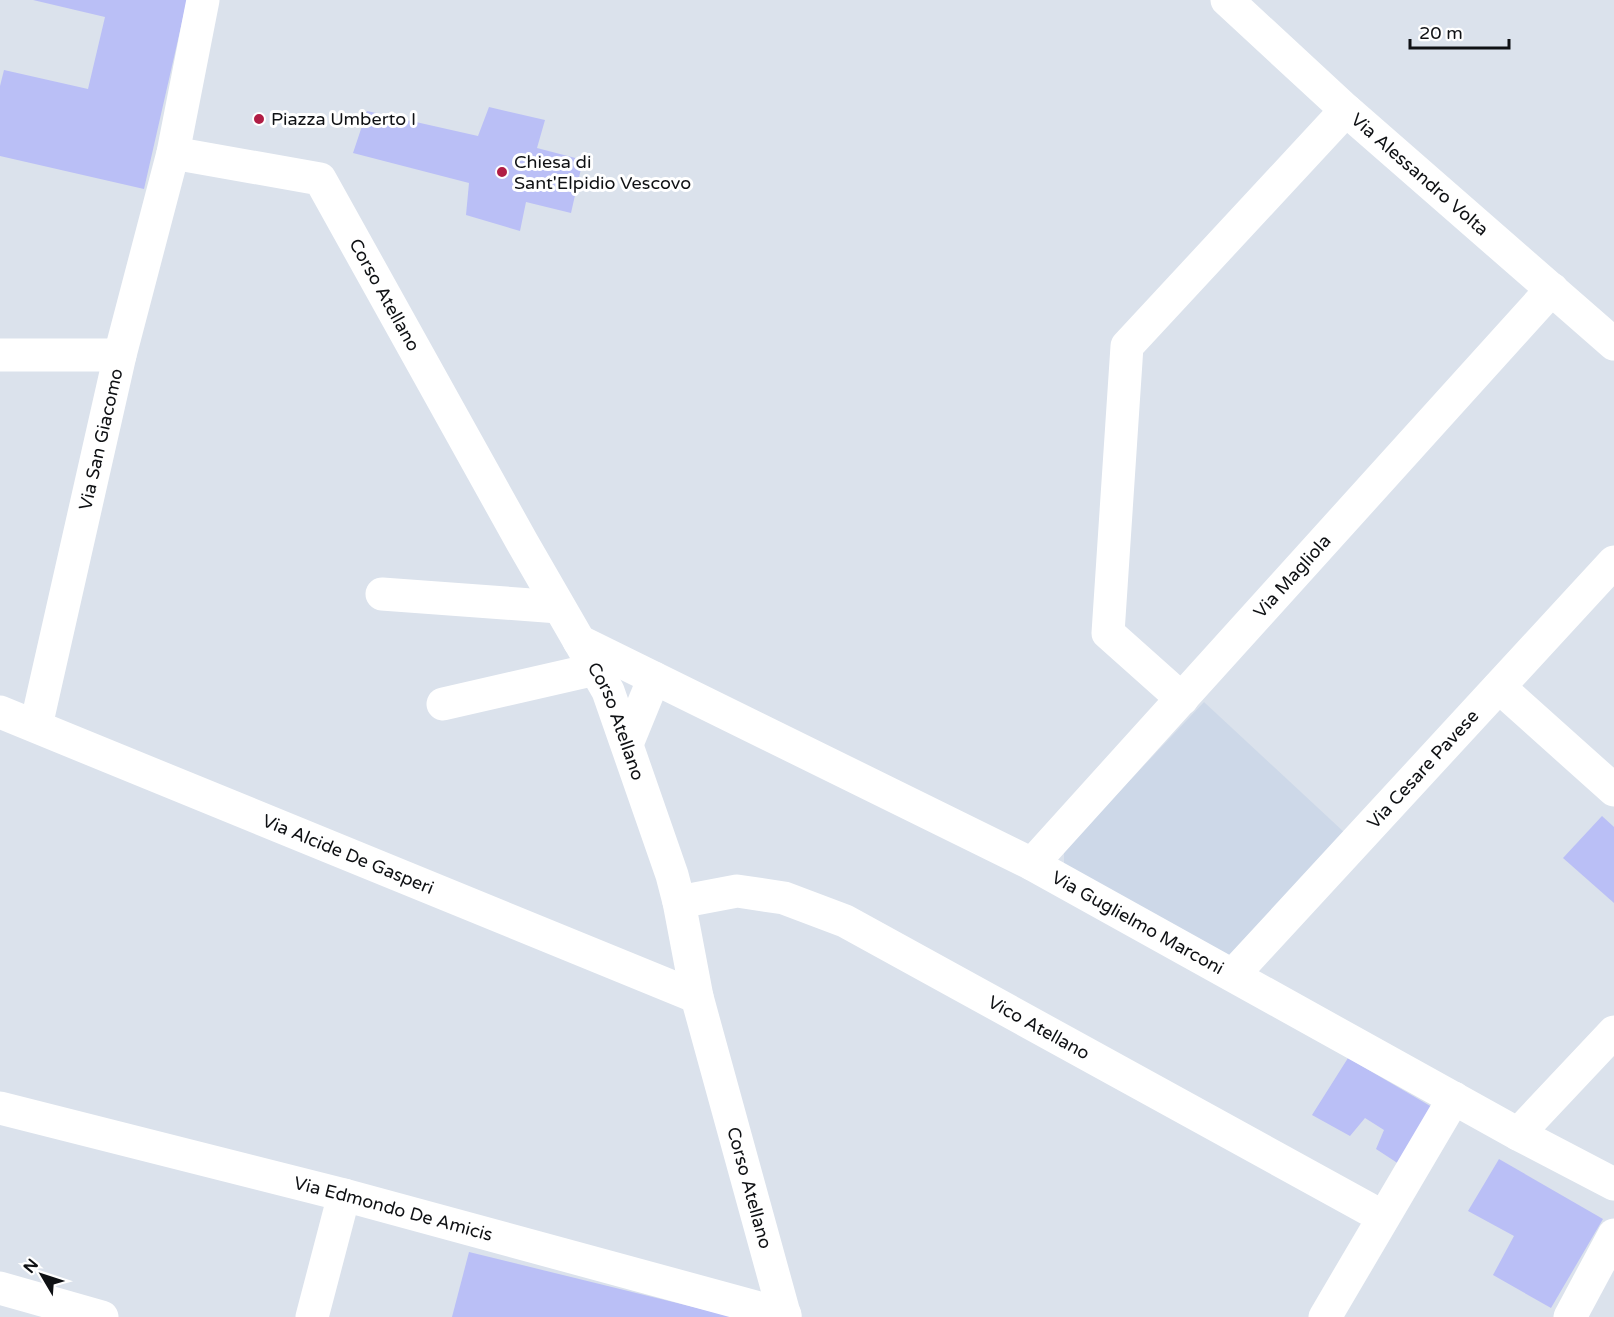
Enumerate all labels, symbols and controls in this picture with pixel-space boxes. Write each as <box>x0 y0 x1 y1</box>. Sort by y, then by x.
scale bar <box>1410 12 1509 50</box>
text: 20 m <box>1419 22 1463 44</box>
place label: Piazza Umberto I <box>271 108 416 130</box>
street label: Via Alessandro Volta <box>1346 108 1493 240</box>
marker: Piazza Umberto I <box>252 112 266 126</box>
place label: Chiesa di Sant'Elpidio Vescovo <box>514 151 691 194</box>
marker: Chiesa di Sant'Elpidio Vescovo <box>495 165 509 179</box>
street label: Corso Atellano <box>344 235 425 355</box>
street label: Via San Giacomo <box>74 366 128 512</box>
street label: Via Magliola <box>1249 530 1336 623</box>
street label: Corso Atellano <box>583 658 649 783</box>
street label: Via Cesare Pavese <box>1362 705 1483 833</box>
street label: Via Alcide De Gasperi <box>259 809 437 899</box>
street label: Via Guglielmo Marconi <box>1048 866 1228 979</box>
street label: Vico Atellano <box>984 991 1094 1065</box>
street label: Corso Atellano <box>722 1124 777 1251</box>
street label: Via Edmondo De Amicis <box>292 1172 495 1246</box>
north arrow <box>12 1245 72 1305</box>
text: N <box>19 1255 43 1277</box>

